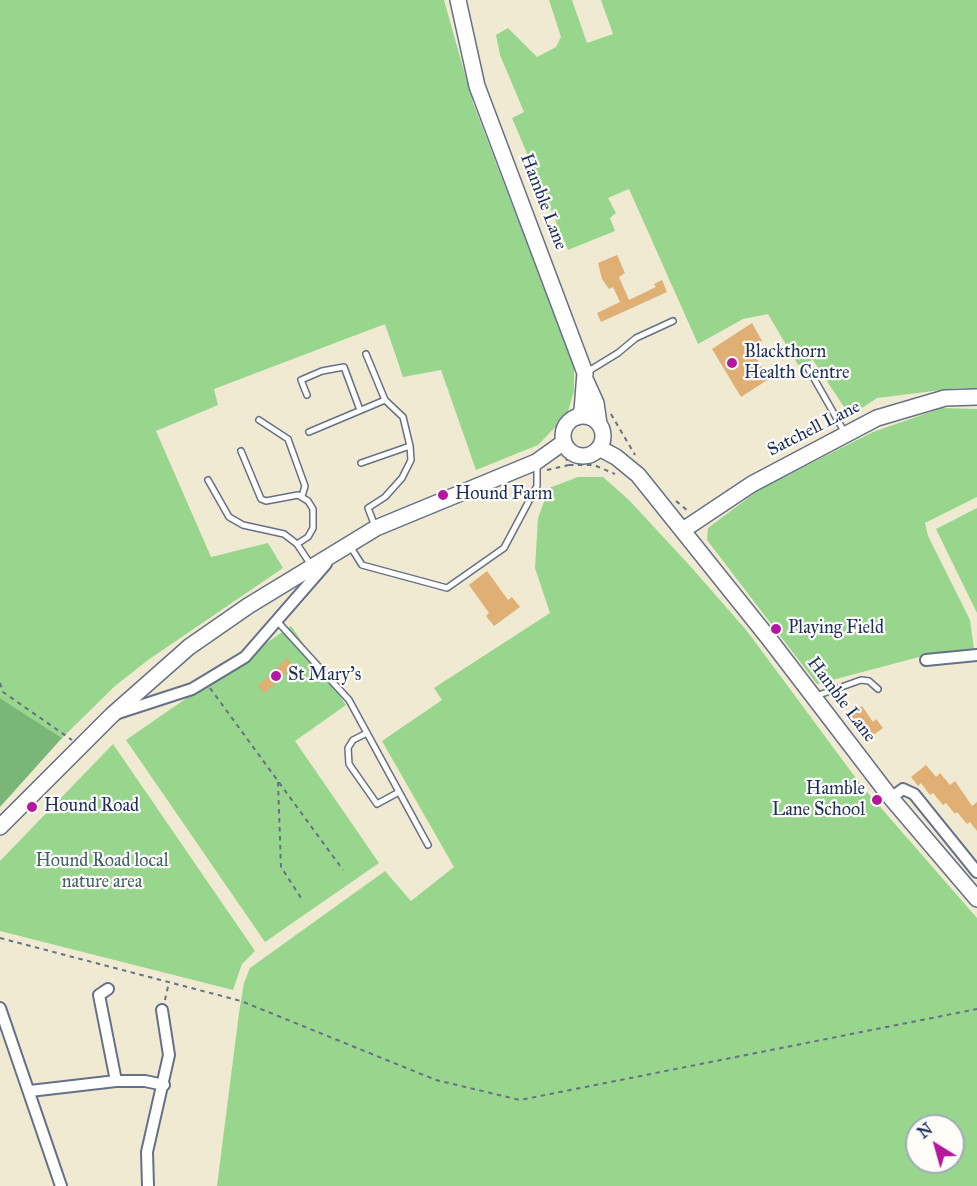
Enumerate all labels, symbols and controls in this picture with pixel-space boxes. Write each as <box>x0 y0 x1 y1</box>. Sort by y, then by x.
street label: Hamble Lane <box>515 151 571 253</box>
place label: Blackthorn Health Centre <box>744 342 849 385</box>
marker: Blackthorn Health Centre <box>725 356 739 370</box>
street label: Satchell Lane <box>764 396 864 462</box>
place label: Hound Farm <box>455 484 553 506</box>
marker: Hound Farm <box>436 488 450 502</box>
place label: Playing Field <box>788 618 884 640</box>
marker: Playing Field <box>769 622 783 636</box>
street label: Hamble Lane <box>802 653 880 747</box>
place label: St Mary's <box>288 665 361 687</box>
marker: St Mary's <box>269 669 283 683</box>
place label: Hamble Lane School <box>772 779 865 822</box>
marker: Hamble Lane School <box>870 793 884 807</box>
place label: Hound Road <box>44 796 139 818</box>
marker: Hound Road <box>25 800 39 814</box>
park label: Hound Road local nature area <box>35 851 169 894</box>
north arrow <box>905 1114 965 1174</box>
text: N <box>914 1119 936 1143</box>

